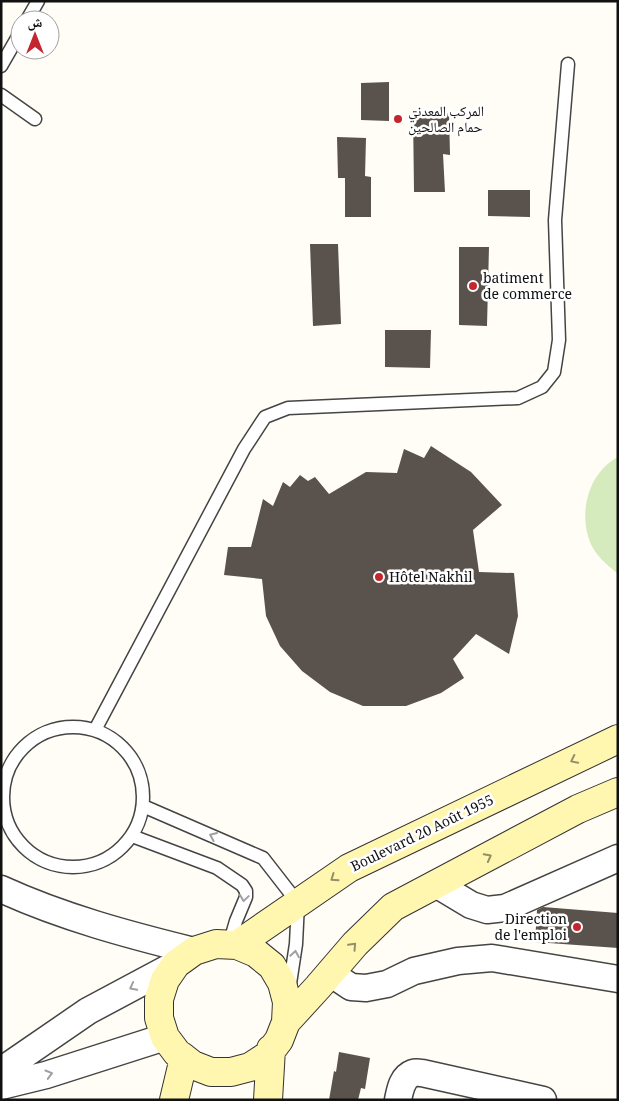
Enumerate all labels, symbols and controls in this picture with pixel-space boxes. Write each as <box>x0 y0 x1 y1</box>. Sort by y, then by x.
north arrow <box>10 10 60 60</box>
text: ش <box>28 12 43 36</box>
place label: المركب المعدني حمام الصالحين <box>408 101 484 141</box>
marker: المركب المعدني حمام الصالحين <box>392 113 404 125</box>
place label: batiment de commerce <box>483 268 572 308</box>
marker: batiment de commerce <box>467 280 479 292</box>
place label: Hôtel Nakhil <box>389 567 473 591</box>
marker: Hôtel Nakhil <box>373 571 385 583</box>
one-way arrow <box>570 754 579 764</box>
street label: Boulevard 20 Août 1955 <box>347 790 499 880</box>
one-way arrow <box>209 832 218 843</box>
one-way arrow <box>482 853 491 863</box>
one-way arrow <box>330 872 340 881</box>
one-way arrow <box>239 895 250 903</box>
place label: Direction de l'emploi <box>494 909 568 949</box>
marker: Direction de l'emploi <box>571 921 583 933</box>
one-way arrow <box>348 943 357 952</box>
one-way arrow <box>289 949 300 957</box>
one-way arrow <box>130 981 139 991</box>
one-way arrow <box>44 1069 52 1079</box>

